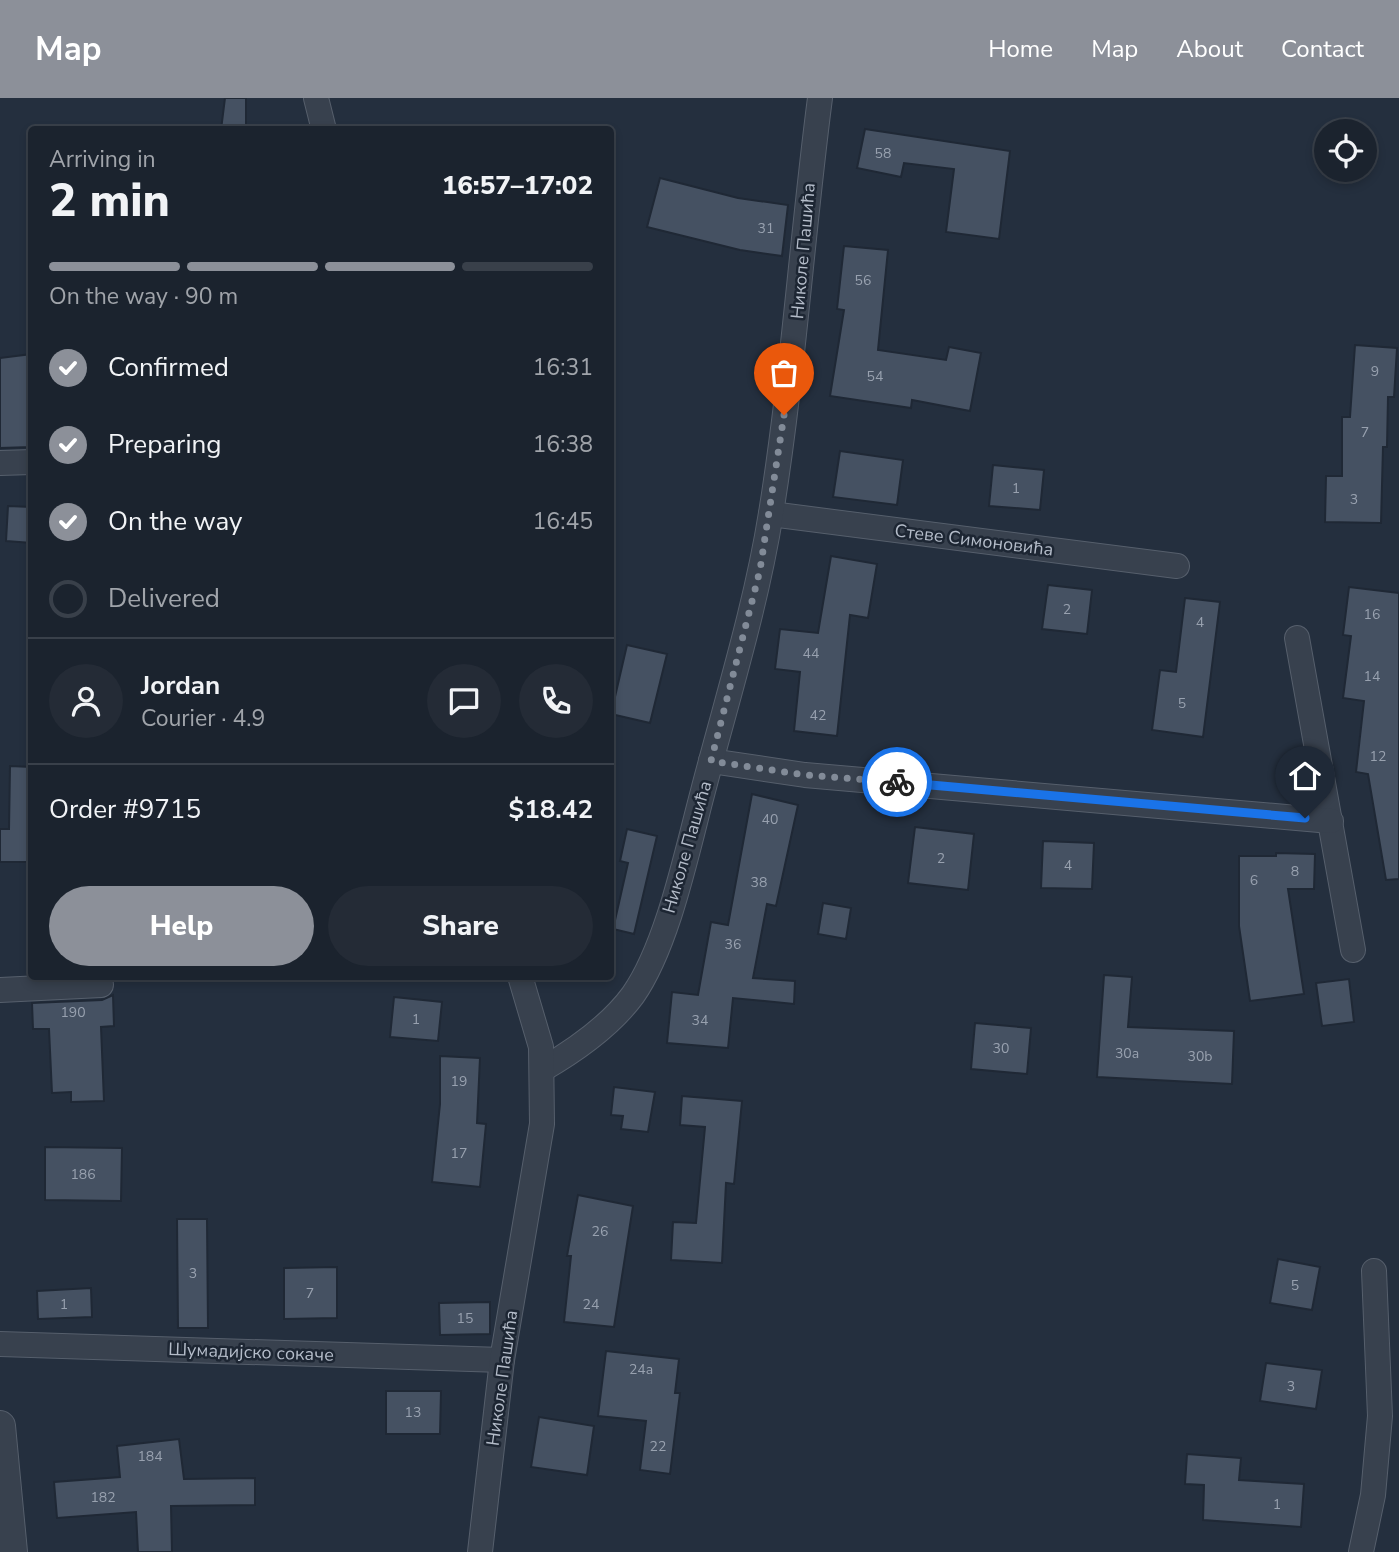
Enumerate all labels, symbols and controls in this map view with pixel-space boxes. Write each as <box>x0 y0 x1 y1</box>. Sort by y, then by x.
text: Map <box>35 27 102 72</box>
text: Home <box>988 33 1053 65</box>
text: Map <box>1091 33 1138 65</box>
text: About <box>1176 33 1243 65</box>
text: Contact <box>1281 33 1364 65</box>
map controls <box>1314 119 1377 182</box>
button: locate <box>1314 119 1377 182</box>
text: Arriving in <box>49 144 156 175</box>
house number: 58 <box>875 144 891 163</box>
text: 16:57–17:02 <box>442 168 593 203</box>
text: 2 min <box>49 169 170 232</box>
street label: Николе Пашића <box>785 182 821 320</box>
house number: 31 <box>758 219 774 238</box>
house number: 56 <box>855 271 871 290</box>
text: On the way · 90 m <box>49 281 238 312</box>
pin <box>754 343 814 415</box>
icon: check <box>49 349 87 387</box>
text: Confirmed <box>108 350 229 385</box>
text: 16:31 <box>533 352 593 383</box>
icon: bag <box>765 354 803 392</box>
house number: 9 <box>1371 362 1379 381</box>
house number: 54 <box>867 367 883 386</box>
house number: 7 <box>1361 423 1369 442</box>
icon: check <box>49 426 87 464</box>
text: Preparing <box>108 427 221 462</box>
text: 16:38 <box>533 429 593 460</box>
house number: 1 <box>1012 479 1020 498</box>
house number: 3 <box>1350 490 1358 509</box>
icon: check <box>49 503 87 541</box>
text: On the way <box>108 504 242 539</box>
text: 16:45 <box>533 506 593 537</box>
street label: Стеве Симоновића <box>893 518 1055 562</box>
text: Delivered <box>108 581 220 616</box>
house number: 2 <box>1063 600 1071 619</box>
house number: 16 <box>1364 605 1380 624</box>
house number: 4 <box>1196 613 1204 632</box>
house number: 44 <box>803 644 819 663</box>
button: person <box>49 664 123 738</box>
button: chat <box>427 664 501 738</box>
button: phone <box>519 664 593 738</box>
house number: 14 <box>1364 667 1380 686</box>
text: Jordan <box>141 668 220 703</box>
house number: 5 <box>1178 694 1186 713</box>
text: Courier · 4.9 <box>141 703 265 734</box>
house number: 42 <box>810 706 826 725</box>
pin <box>1275 746 1335 818</box>
courier <box>862 747 932 817</box>
house number: 12 <box>1370 747 1386 766</box>
icon: home <box>1286 757 1324 795</box>
icon: bike <box>878 763 916 801</box>
street label: Николе Пашића <box>657 778 717 916</box>
text: Order #9715 <box>49 792 201 827</box>
text: $18.42 <box>509 792 593 827</box>
house number: 40 <box>762 810 778 829</box>
house number: 2 <box>937 849 945 868</box>
house number: 4 <box>1064 856 1072 875</box>
house number: 8 <box>1291 862 1299 881</box>
house number: 6 <box>1250 871 1258 890</box>
house number: 38 <box>751 873 767 892</box>
button: Help <box>49 886 314 966</box>
button: Share <box>328 886 593 966</box>
house number: 36 <box>725 935 741 954</box>
house number: 190 <box>60 1003 86 1022</box>
house number: 1 <box>412 1010 420 1029</box>
house number: 34 <box>692 1011 708 1030</box>
house number: 30 <box>993 1039 1009 1058</box>
house number: 30a <box>1115 1044 1139 1063</box>
house number: 30b <box>1188 1047 1212 1066</box>
house number: 19 <box>451 1072 467 1091</box>
house number: 17 <box>451 1144 467 1163</box>
house number: 186 <box>70 1165 96 1184</box>
house number: 26 <box>592 1222 608 1241</box>
house number: 3 <box>189 1264 197 1283</box>
house number: 5 <box>1291 1276 1299 1295</box>
house number: 7 <box>306 1284 314 1303</box>
house number: 1 <box>60 1295 68 1314</box>
house number: 24 <box>583 1295 599 1314</box>
house number: 15 <box>457 1309 473 1328</box>
street label: Николе Пашића <box>481 1309 523 1447</box>
street label: Шумадијско сокаче <box>168 1337 334 1367</box>
house number: 24a <box>629 1360 653 1379</box>
house number: 3 <box>1287 1377 1295 1396</box>
house number: 13 <box>405 1403 421 1422</box>
house number: 22 <box>650 1437 666 1456</box>
house number: 184 <box>137 1447 163 1466</box>
house number: 182 <box>90 1488 116 1507</box>
house number: 1 <box>1273 1495 1281 1514</box>

